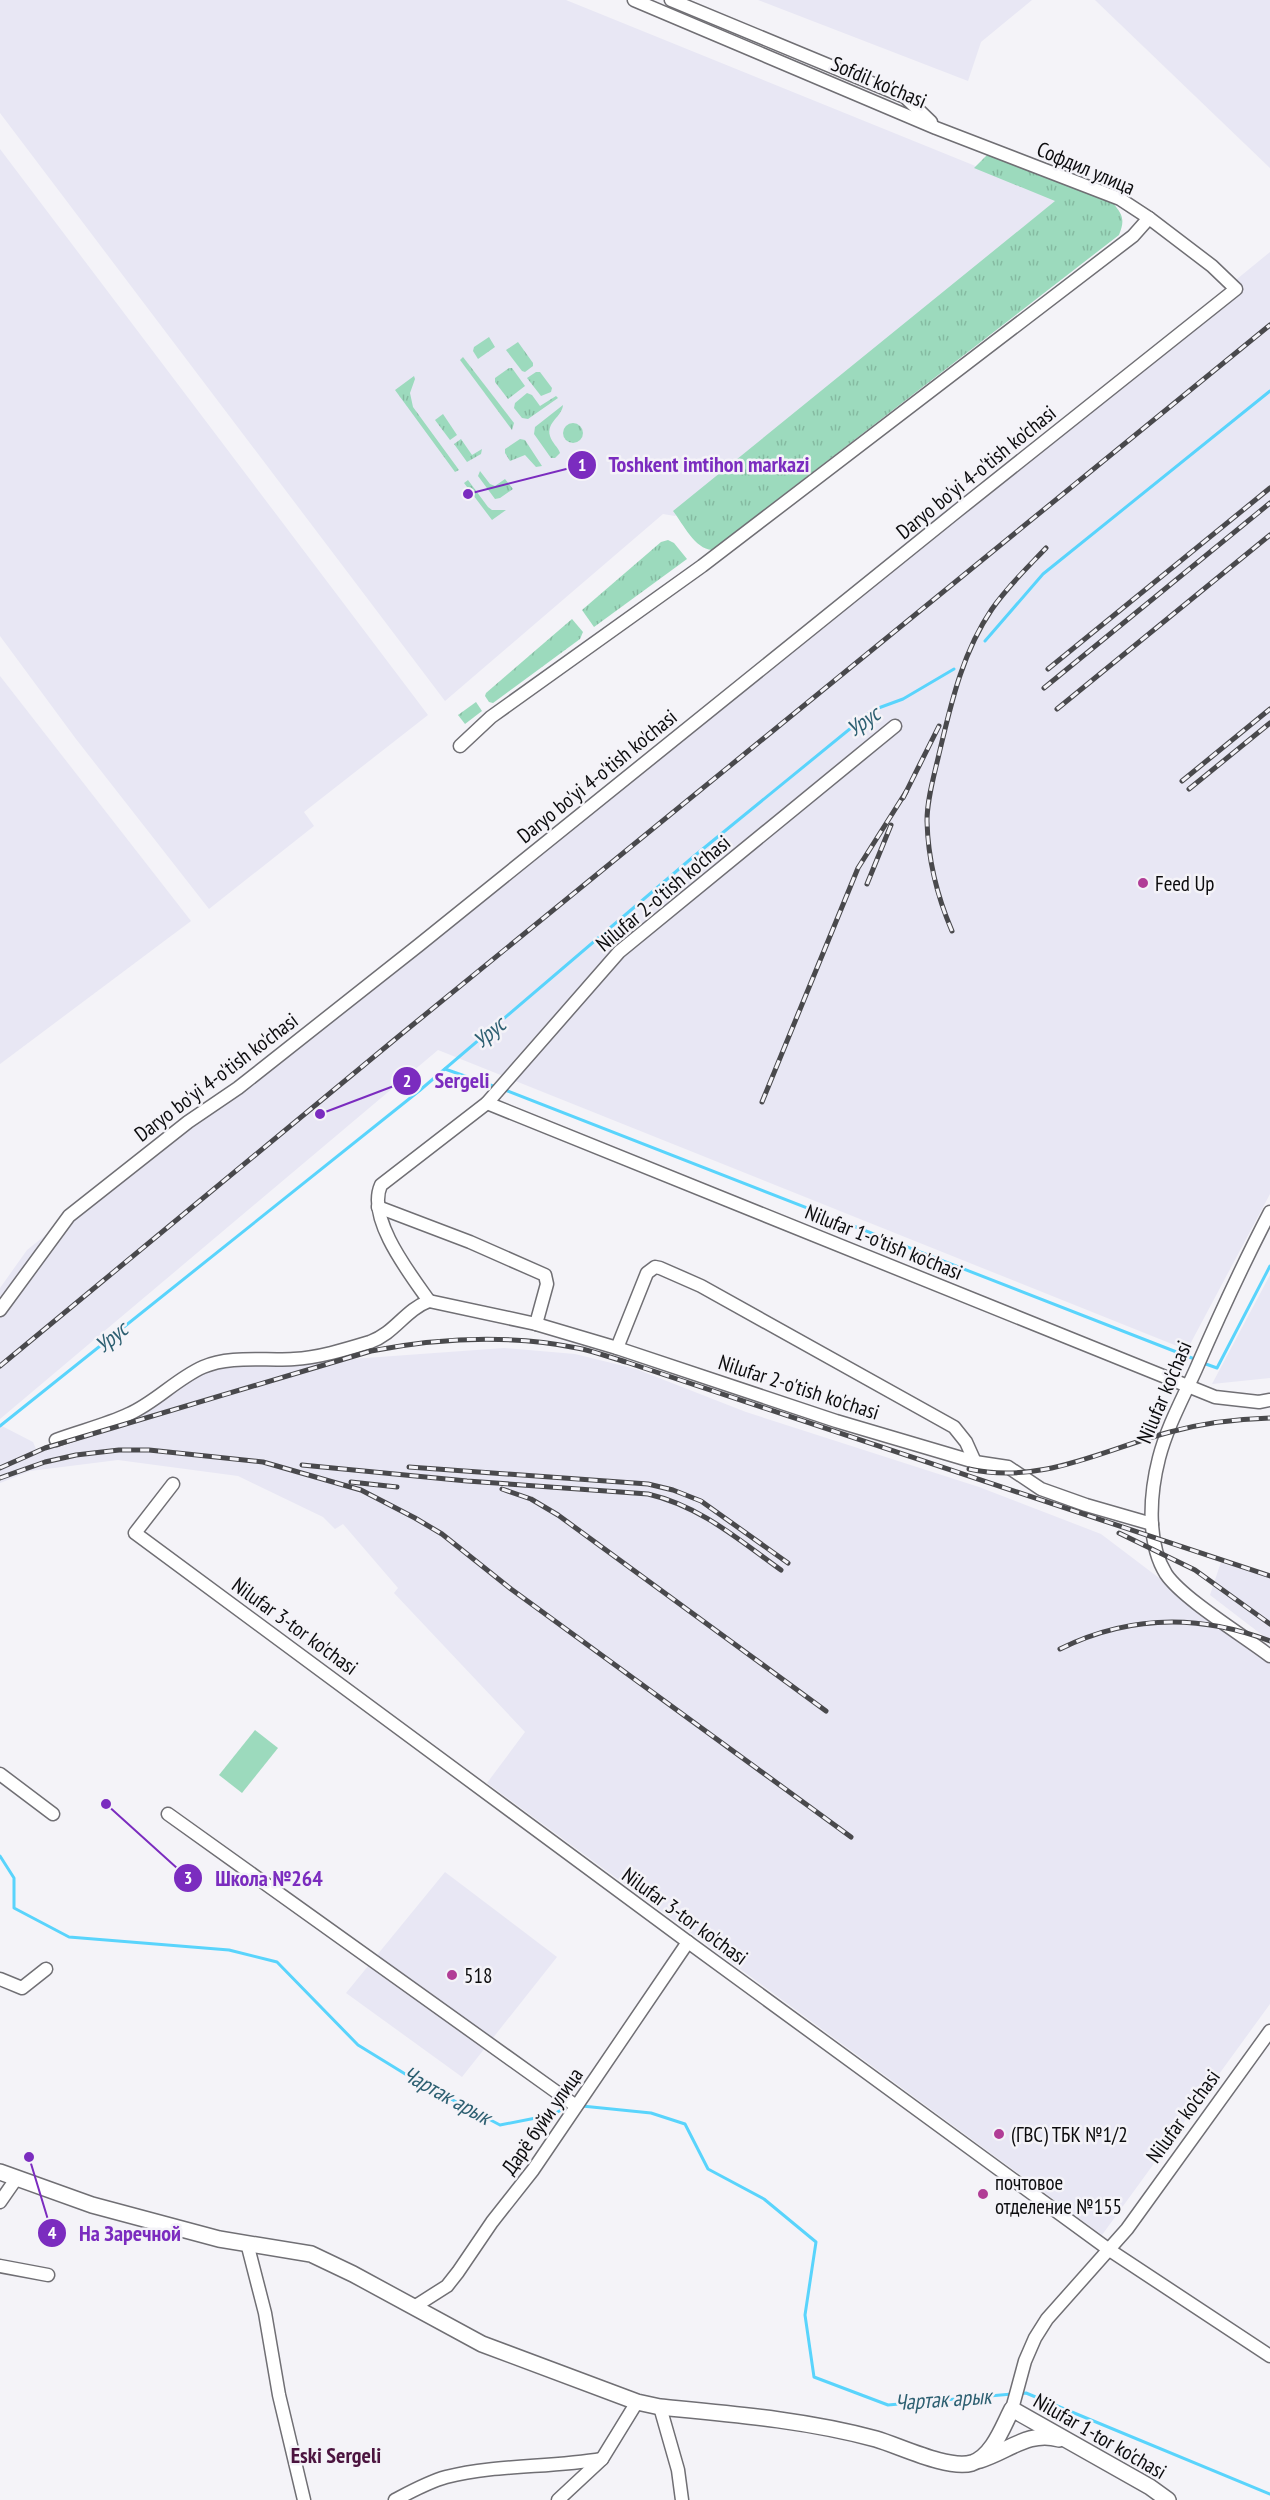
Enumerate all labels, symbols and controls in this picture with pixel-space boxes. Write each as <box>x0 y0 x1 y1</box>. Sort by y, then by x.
street label: Sofdil ko'chasi <box>827 50 931 114</box>
street label: Софдил улица <box>1033 135 1139 201</box>
street label: Daryo bo'yi 4-o'tish ko'chasi <box>891 399 1061 545</box>
callout: Toshkent imtihon markazi <box>567 445 822 485</box>
text: Toshkent imtihon markazi <box>608 450 810 478</box>
text: 1 <box>578 453 586 476</box>
water label: Урус <box>841 698 887 742</box>
street label: Daryo bo'yi 4-o'tish ko'chasi <box>512 703 682 849</box>
street label: Nilufar 2-o'tish ko'chasi <box>590 829 736 957</box>
place label: Feed Up <box>1155 870 1214 897</box>
marker: Feed Up <box>1136 876 1150 890</box>
street label: Daryo bo'yi 4-o'tish ko'chasi <box>129 1007 303 1147</box>
water label: Урус <box>467 1009 513 1054</box>
callout: Sergeli <box>392 1061 501 1101</box>
text: Sergeli <box>435 1066 490 1094</box>
text: 2 <box>403 1069 411 1092</box>
street label: Nilufar 1-o'tish ko'chasi <box>801 1198 967 1286</box>
water label: Урус <box>89 1314 135 1359</box>
street label: Nilufar ko'chasi <box>1130 1337 1198 1447</box>
street label: Nilufar 2-o'tish ko'chasi <box>715 1348 883 1426</box>
street label: Nilufar 3-tor ko'chasi <box>227 1571 363 1681</box>
callout: Школа №264 <box>173 1858 335 1898</box>
street label: Nilufar 3-tor ko'chasi <box>617 1861 753 1971</box>
text: Школа №264 <box>215 1864 323 1892</box>
text: 3 <box>184 1866 192 1889</box>
place label: 518 <box>464 1962 492 1989</box>
marker: 518 <box>445 1968 459 1982</box>
water label: Чартак арык <box>398 2059 498 2132</box>
street label: Дарё буйи улица <box>495 2062 589 2180</box>
street label: Nilufar ko'chasi <box>1140 2064 1226 2168</box>
place label: (ГВС) ТБК №1/2 <box>1011 2121 1128 2148</box>
marker: (ГВС) ТБК №1/2 <box>992 2127 1006 2141</box>
place label: почтовое отделение №155 <box>995 2169 1122 2220</box>
marker: почтовое отделение №155 <box>976 2187 990 2201</box>
callout: На Заречной <box>37 2213 193 2253</box>
text: На Заречной <box>79 2219 181 2247</box>
text: 4 <box>48 2221 57 2244</box>
water label: Чартак арык <box>894 2381 995 2416</box>
street label: Nilufar 1-tor ko'chasi <box>1029 2387 1171 2485</box>
district label: Eski Sergeli <box>291 2441 381 2469</box>

